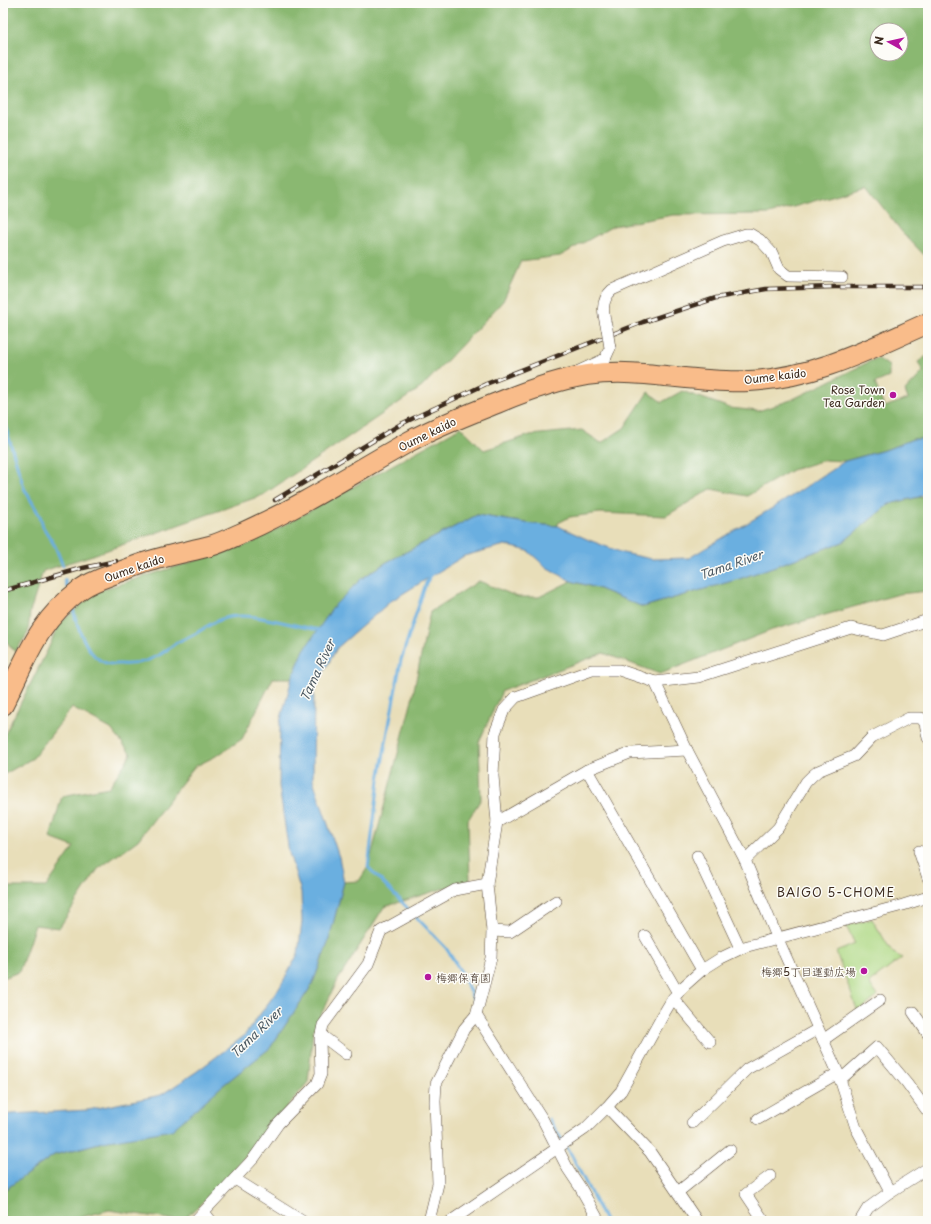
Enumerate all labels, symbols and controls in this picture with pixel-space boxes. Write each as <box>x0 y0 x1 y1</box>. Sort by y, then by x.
north arrow <box>869 22 909 62</box>
text: N <box>870 35 888 46</box>
street label: Oume kaido <box>743 364 807 388</box>
place label: Rose Town Tea Garden <box>823 381 885 411</box>
marker: Rose Town Tea Garden <box>888 390 898 400</box>
street label: Oume kaido <box>395 413 459 455</box>
water label: Tama River <box>697 544 766 583</box>
street label: Oume kaido <box>102 550 166 586</box>
water label: Tama River <box>295 635 340 704</box>
district label: BAIGO 5-CHOME <box>777 883 895 901</box>
place label: 梅郷5丁目運動広場 <box>761 963 856 980</box>
marker: 梅郷5丁目運動広場 <box>859 966 869 976</box>
place label: 梅郷保育園 <box>436 969 491 986</box>
marker: 梅郷保育園 <box>423 972 433 982</box>
water label: Tama River <box>226 1002 287 1061</box>

